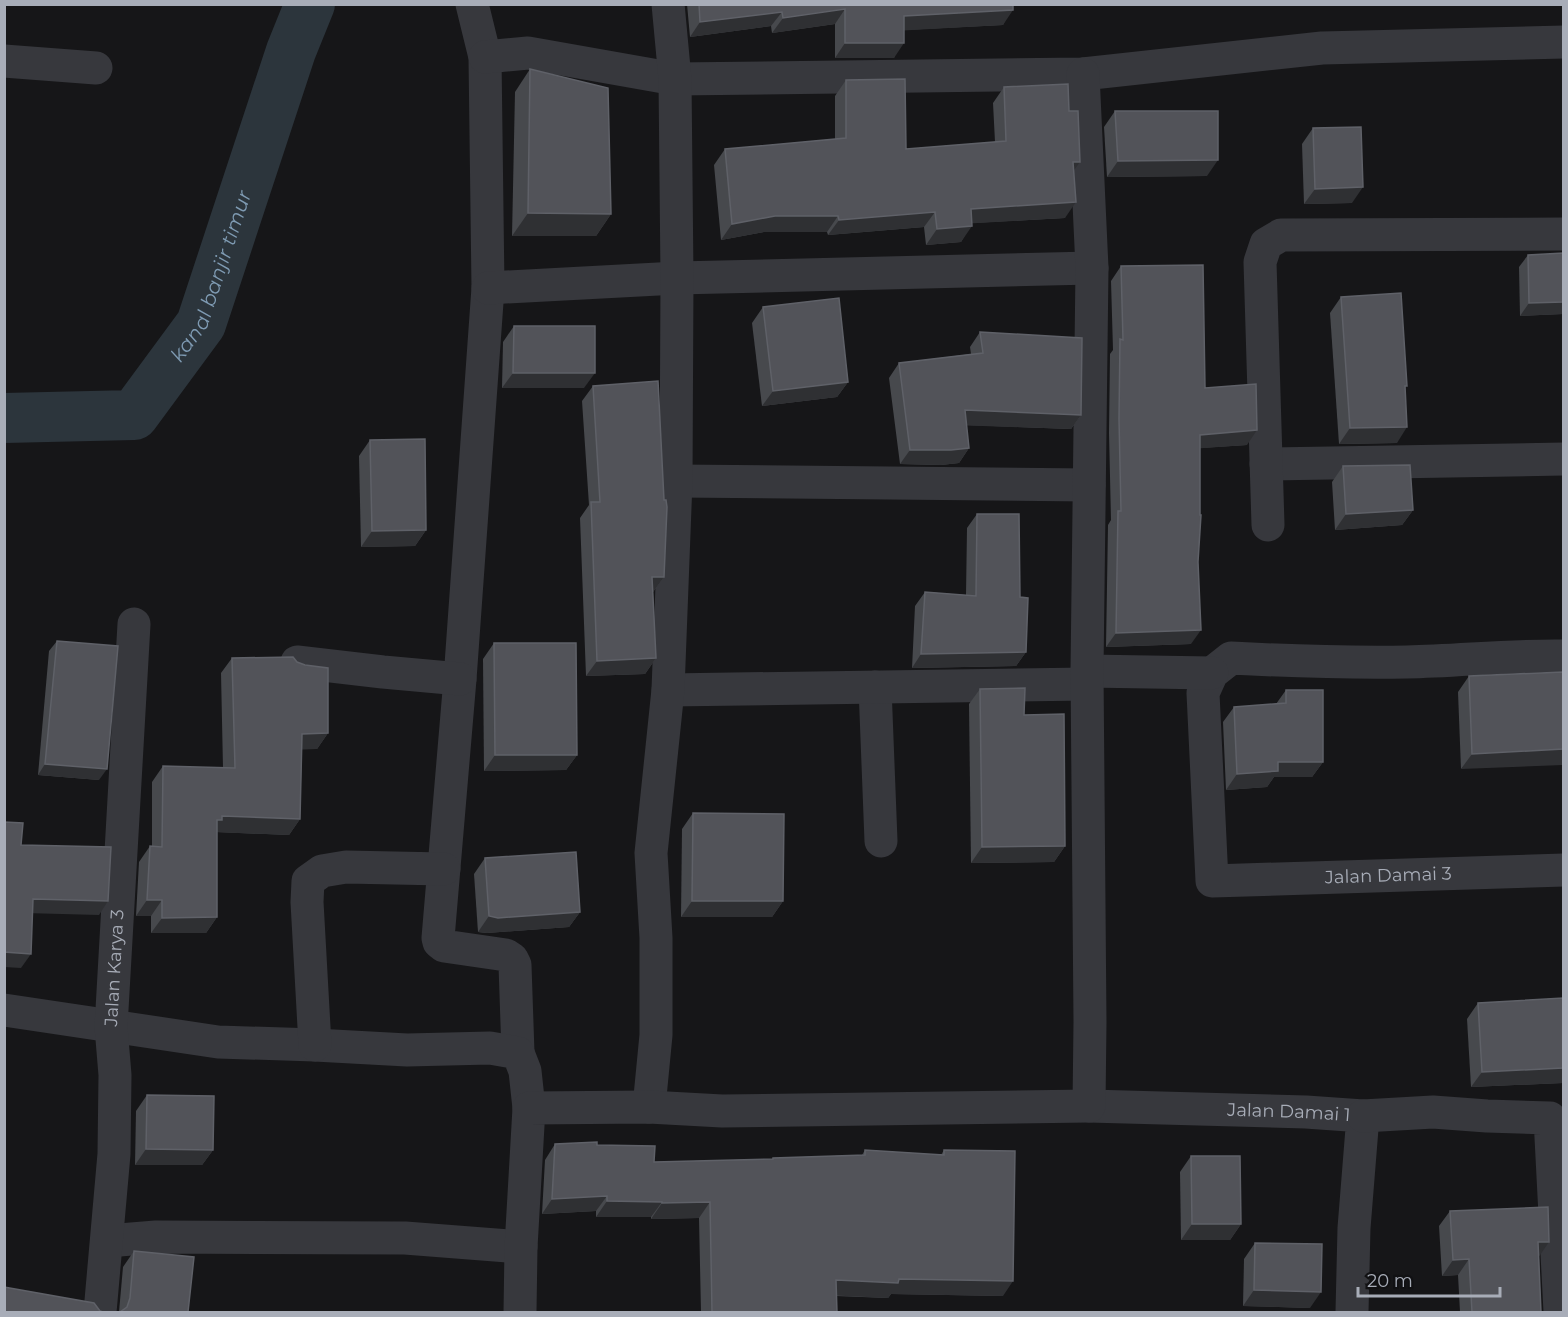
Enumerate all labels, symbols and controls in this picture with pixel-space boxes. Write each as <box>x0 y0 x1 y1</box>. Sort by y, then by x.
water label: kanal banjir timur <box>165 186 256 367</box>
street label: Jalan Damai 3 <box>1324 863 1452 888</box>
street label: Jalan Karya 3 <box>100 909 129 1028</box>
street label: Jalan Damai 1 <box>1226 1099 1351 1126</box>
scale bar <box>1358 1260 1500 1298</box>
text: 20 m <box>1367 1270 1413 1292</box>

